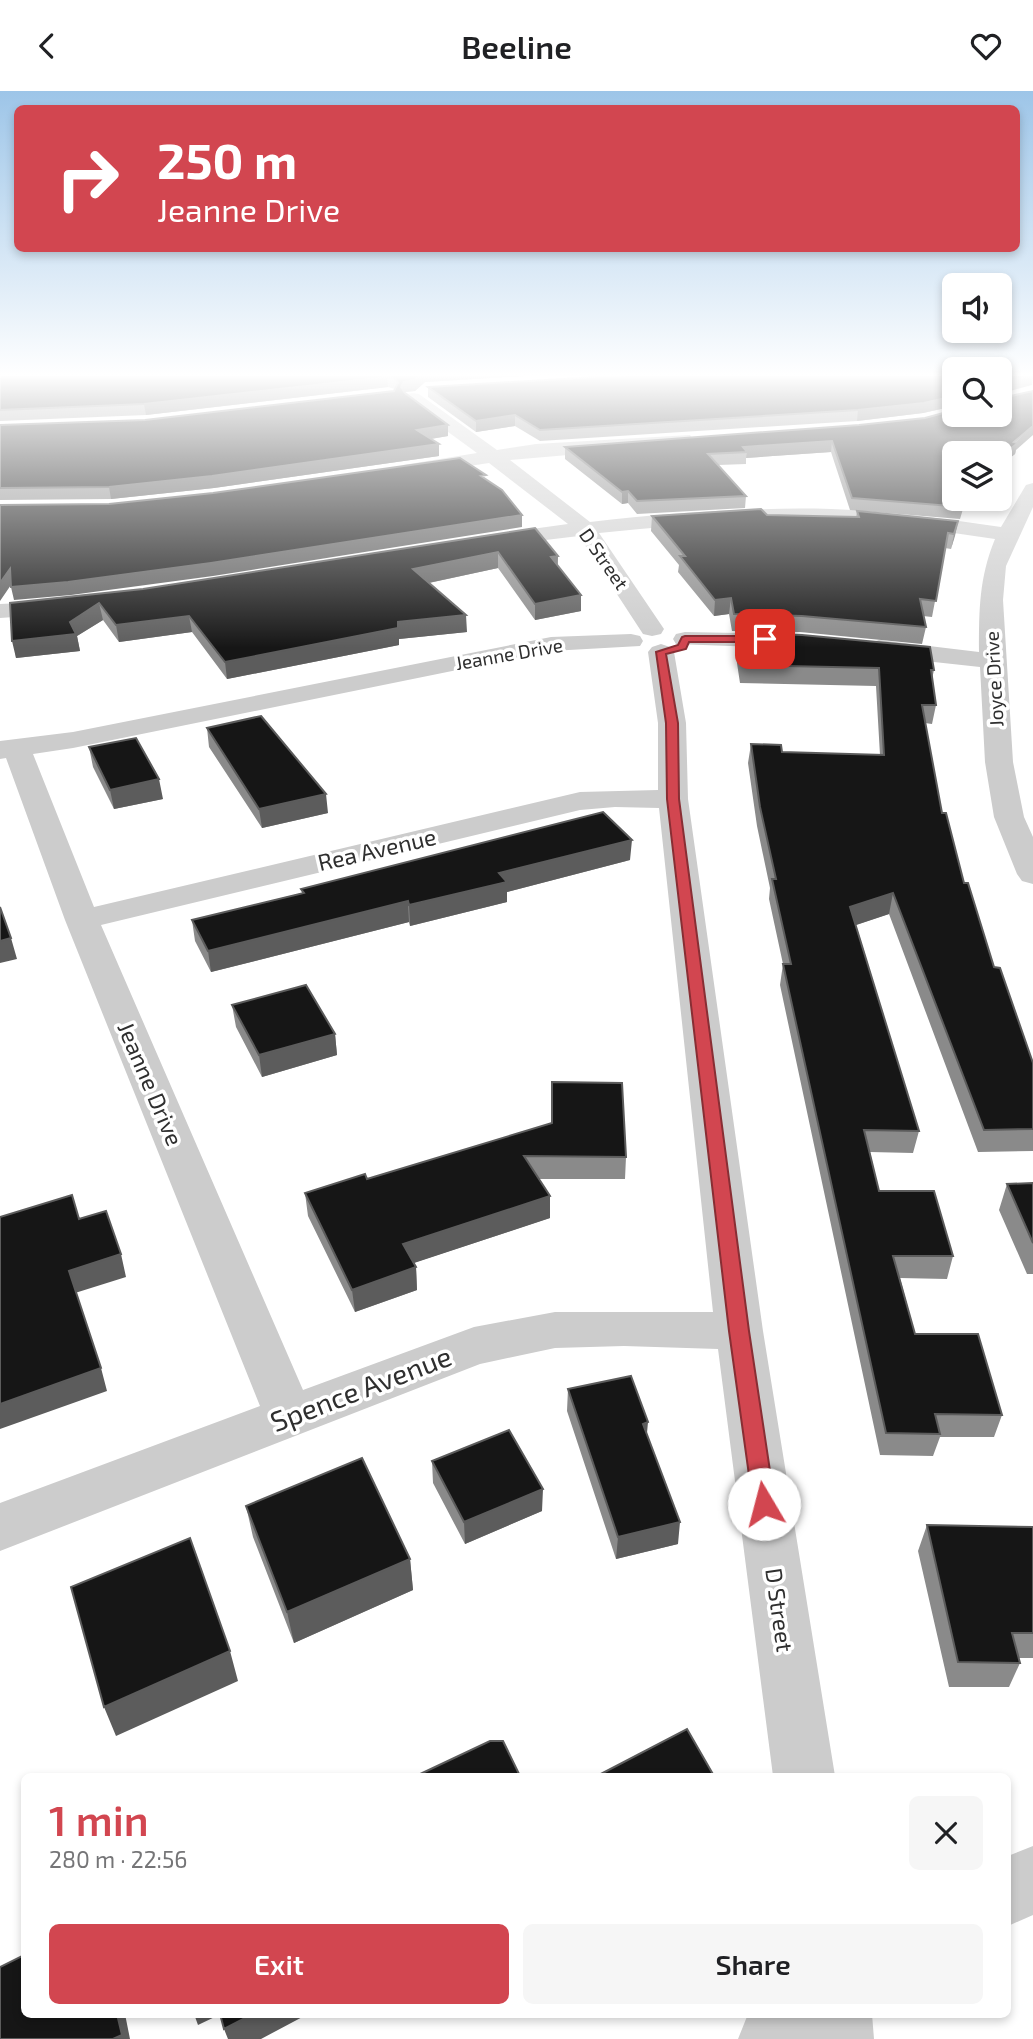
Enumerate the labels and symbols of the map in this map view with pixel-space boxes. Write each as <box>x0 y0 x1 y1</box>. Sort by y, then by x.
street label: D Street <box>575 524 634 594</box>
pin <box>735 609 795 669</box>
street label: Joyce Drive <box>980 631 1007 727</box>
street label: Jeanne Drive <box>453 633 564 674</box>
street label: Rea Avenue <box>315 822 439 876</box>
street label: Jeanne Drive <box>112 1018 190 1150</box>
street label: Spence Avenue <box>265 1338 456 1438</box>
position arrow <box>727 1467 801 1541</box>
street label: D Street <box>760 1566 800 1654</box>

